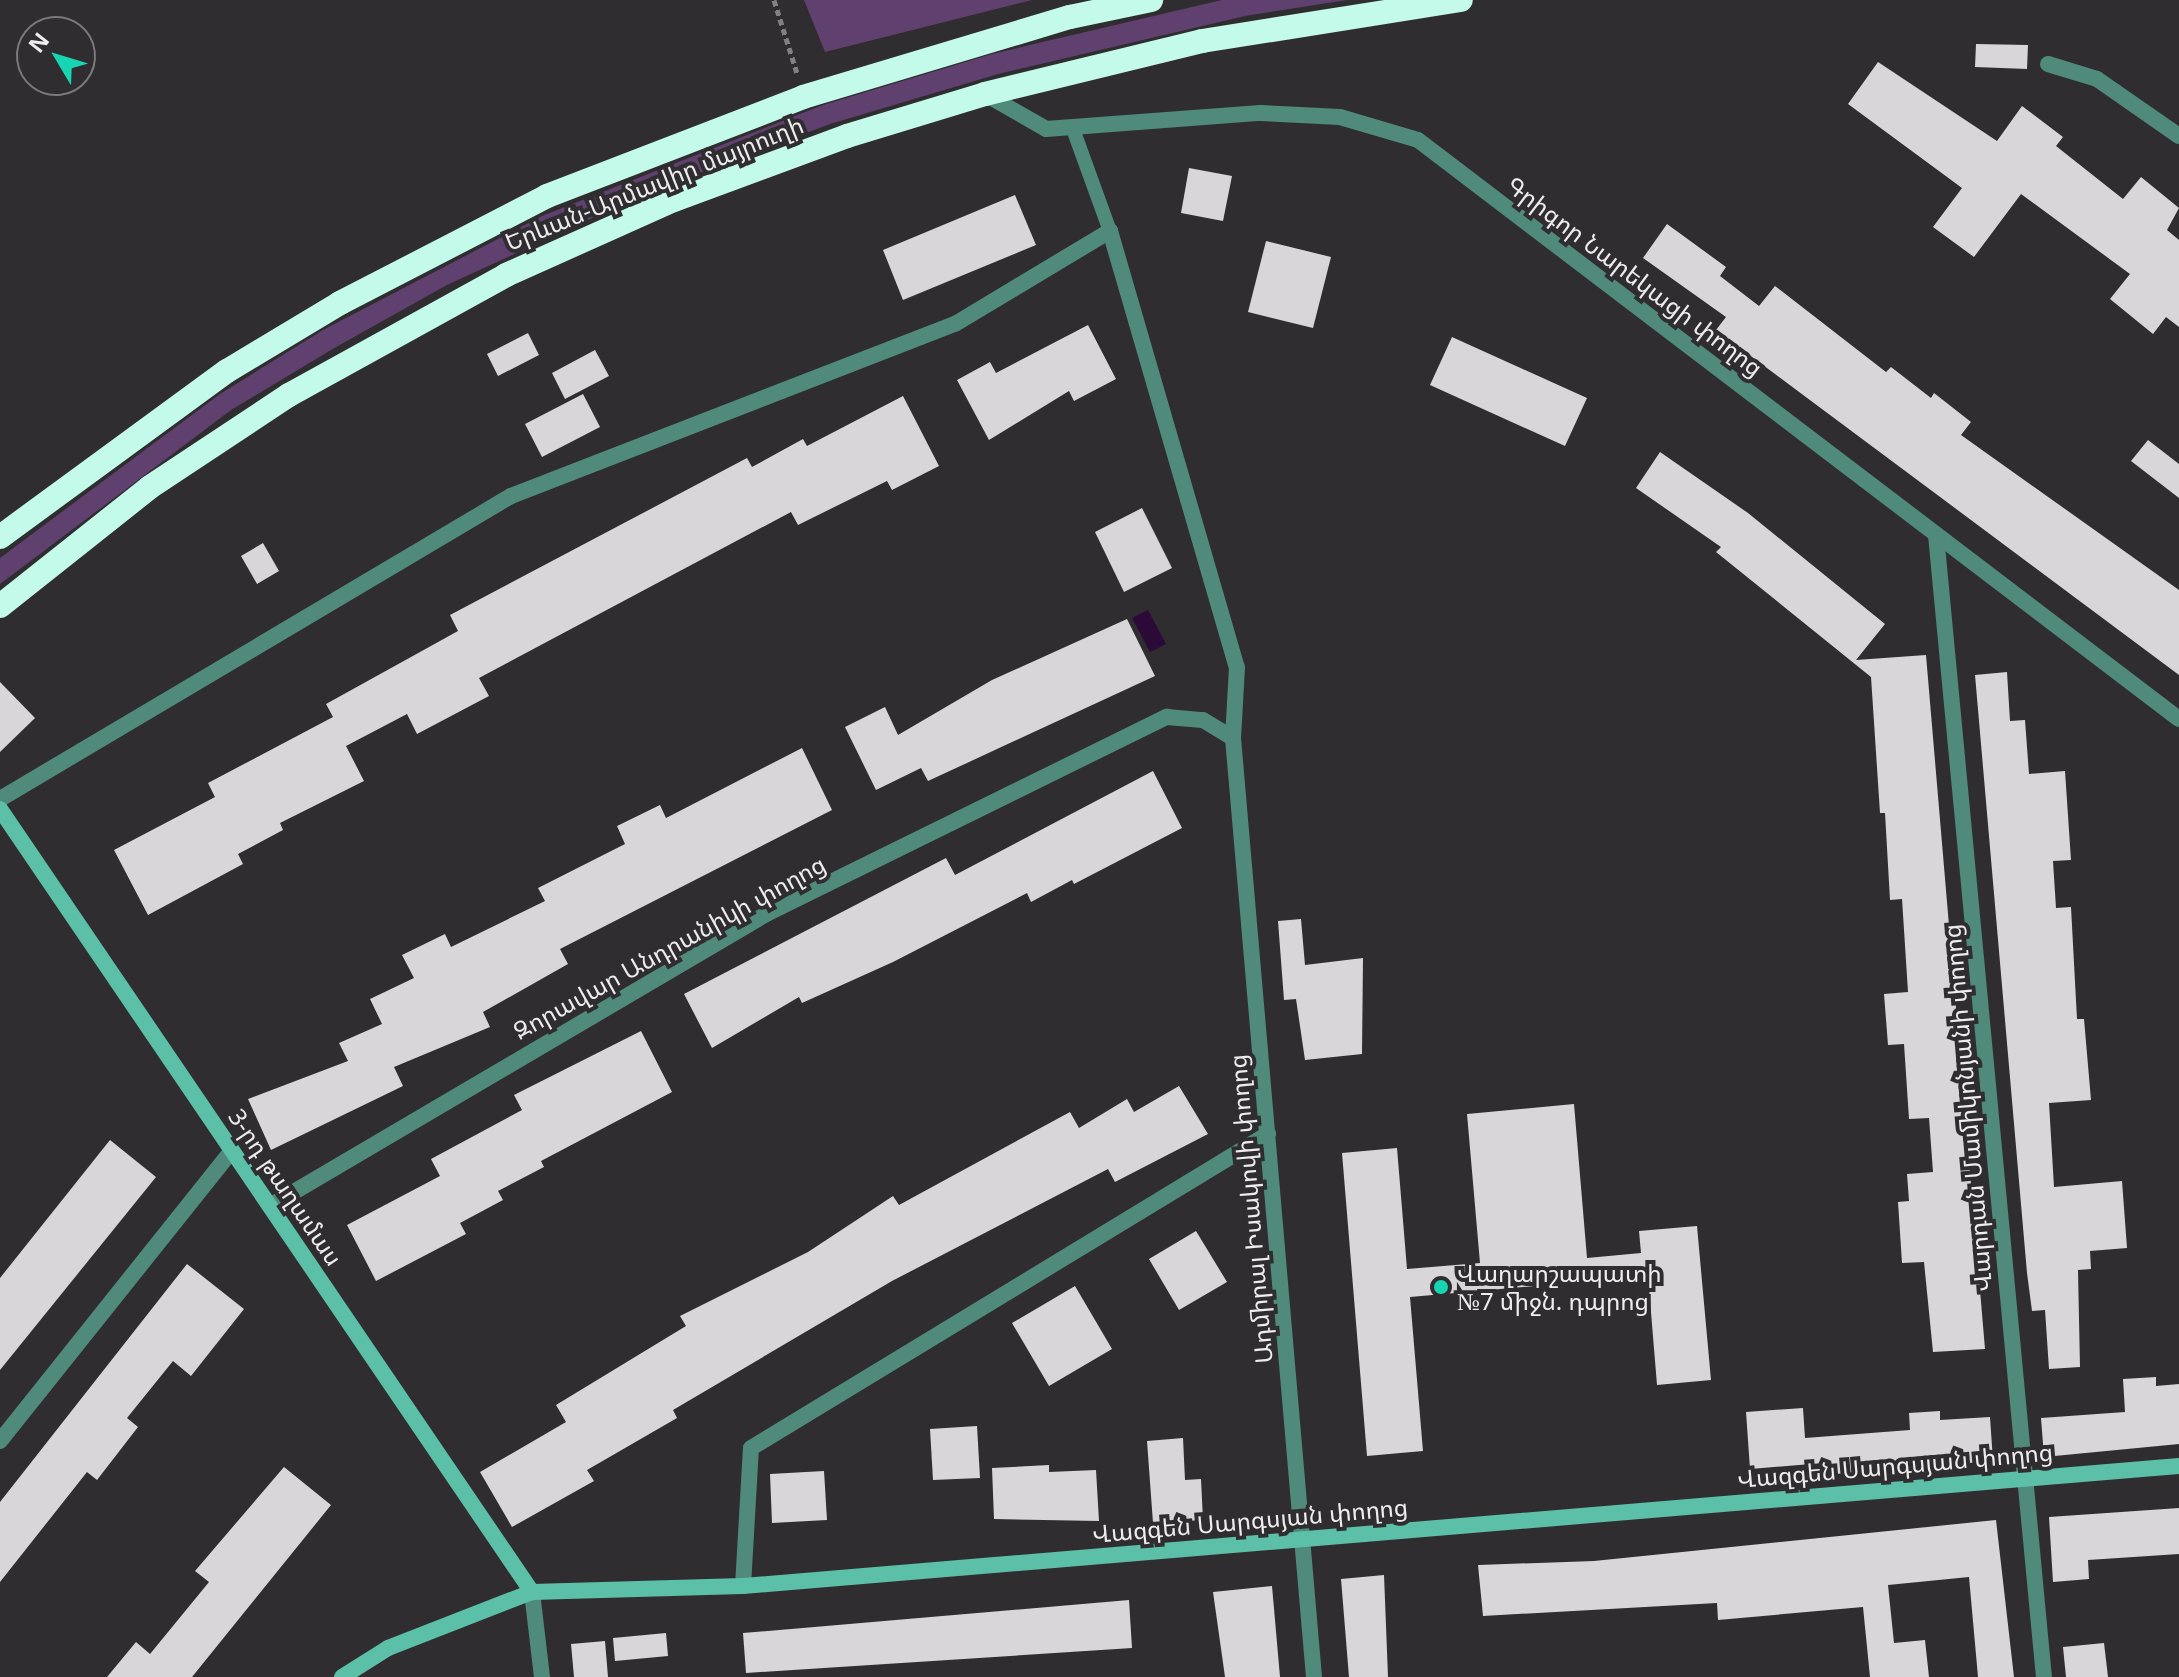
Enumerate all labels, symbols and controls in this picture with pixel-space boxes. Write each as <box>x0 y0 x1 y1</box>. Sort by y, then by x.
north arrow <box>16 16 96 96</box>
text: N <box>21 26 55 58</box>
street label: Երևան-Արմավիր մայրուղի <box>501 110 807 256</box>
street label: Գրիգոր Նարեկացի փողոց <box>1501 170 1769 382</box>
street label: Զորավար Անդրանիկի փողոց <box>508 849 830 1045</box>
street label: Վարդան Մամիկոնյանի փողոց <box>1937 923 1997 1293</box>
street label: Ադմիրալ Իսակովի փողոց <box>1222 1053 1278 1365</box>
street label: 3-րդ թաղամաս <box>223 1103 349 1271</box>
place label: Վաղարշապատի №7 միջն. դպրոց <box>1457 1259 1662 1315</box>
marker: Վաղարշապատի №7 միջն. դպրոց <box>1432 1278 1450 1296</box>
street label: Վազգեն Սարգսյան փողոց <box>1736 1437 2054 1493</box>
street label: Վազգեն Սարգսյան փողոց <box>1091 1492 1409 1548</box>

